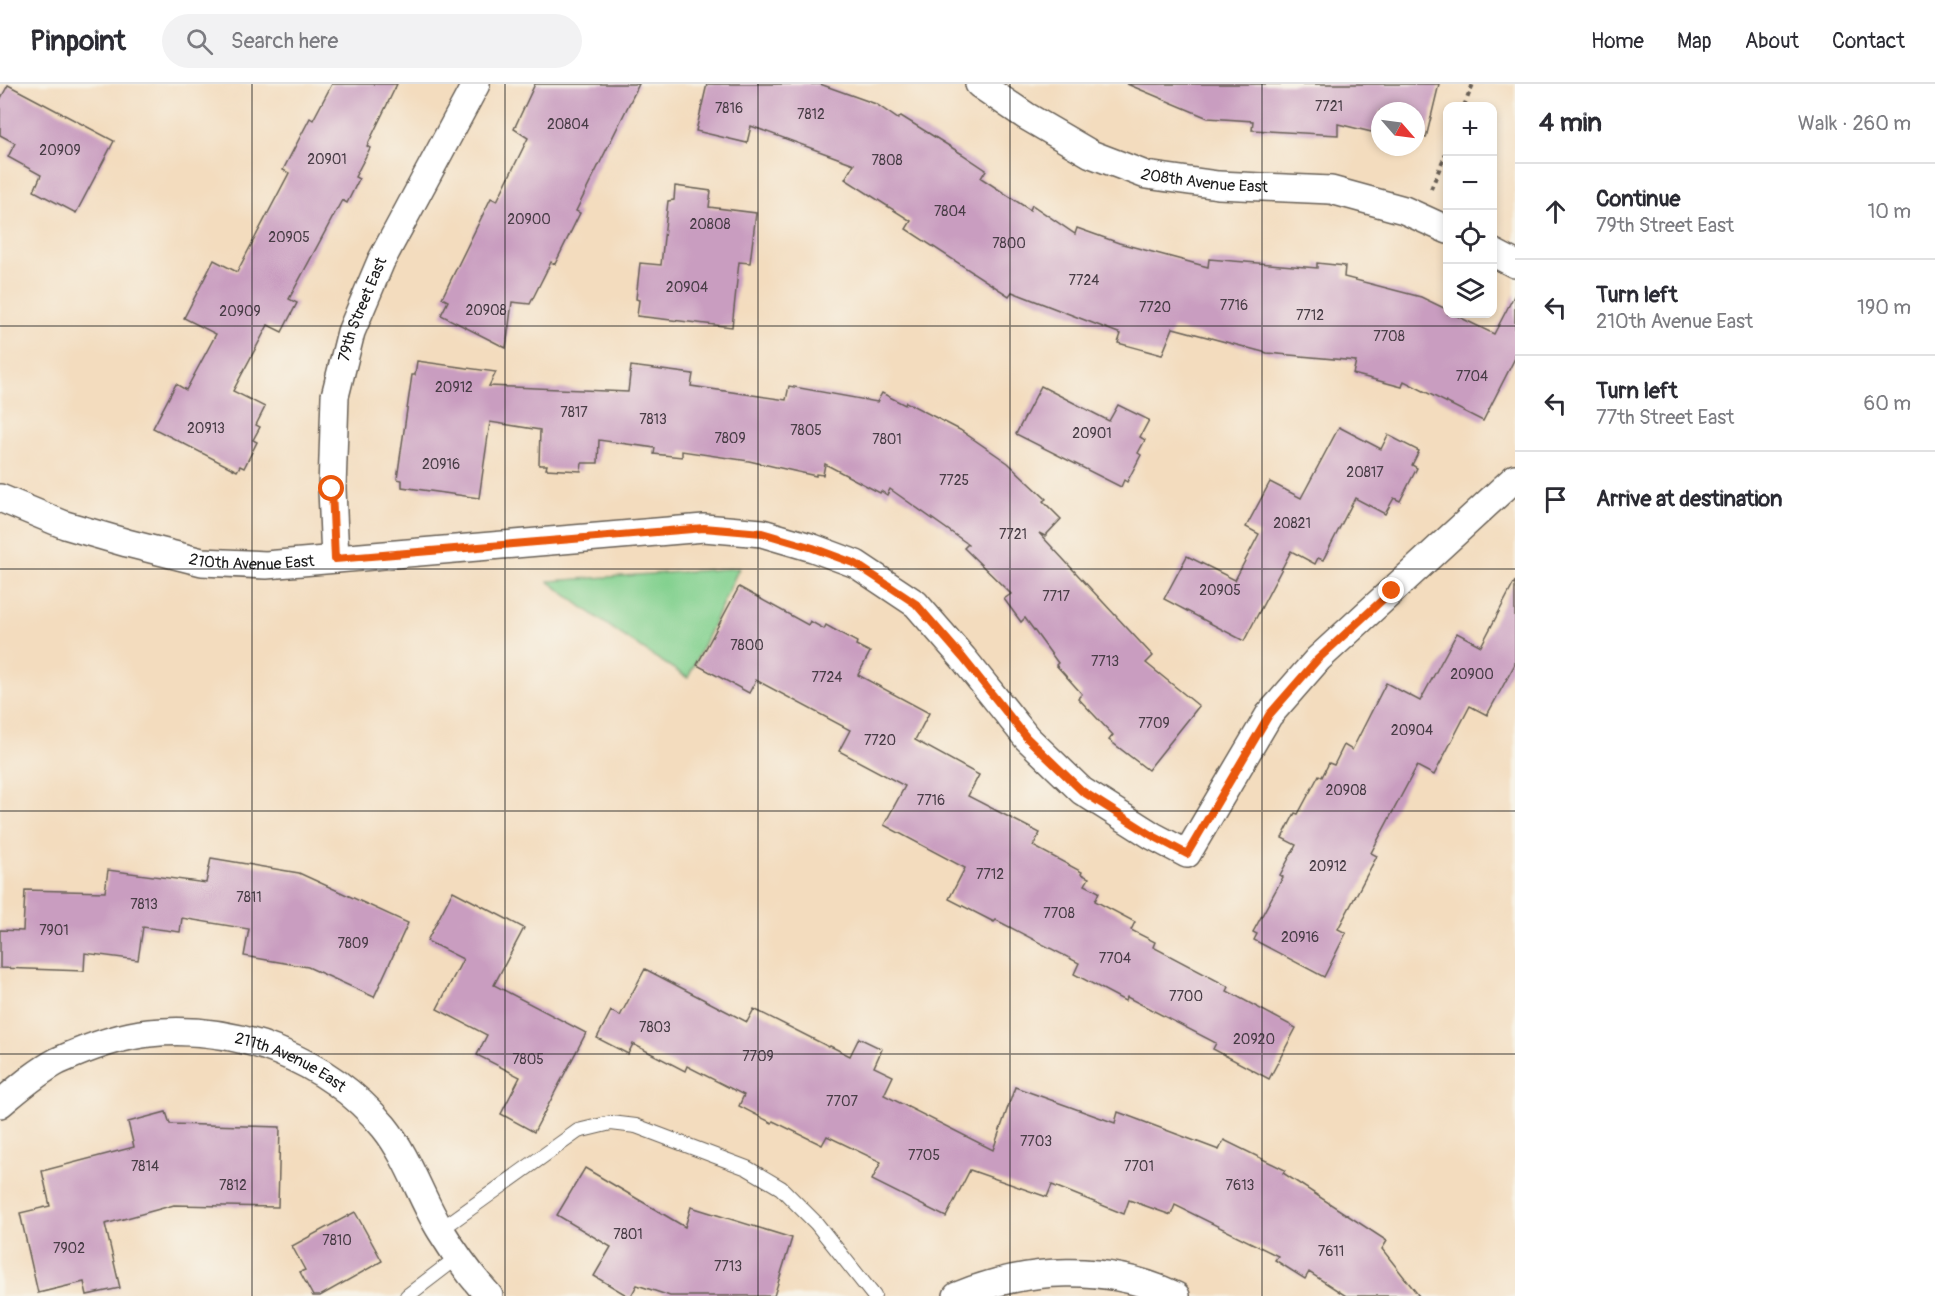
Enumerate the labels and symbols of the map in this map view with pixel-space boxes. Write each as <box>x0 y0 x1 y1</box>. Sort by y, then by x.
house number: 7721 <box>1315 98 1343 115</box>
house number: 7816 <box>715 100 743 117</box>
north arrow <box>1371 102 1425 156</box>
house number: 7812 <box>797 106 825 123</box>
house number: 20804 <box>547 116 589 133</box>
house number: 20909 <box>39 142 81 159</box>
house number: 20901 <box>307 151 347 168</box>
house number: 7808 <box>871 152 903 169</box>
street label: 208th Avenue East <box>1138 164 1269 197</box>
house number: 7804 <box>934 203 966 220</box>
house number: 20900 <box>507 211 551 228</box>
house number: 20808 <box>689 216 731 233</box>
house number: 20905 <box>268 229 310 246</box>
house number: 7800 <box>992 235 1026 252</box>
street label: 79th Street East <box>334 254 392 364</box>
house number: 7724 <box>1069 272 1099 289</box>
house number: 20904 <box>666 279 708 296</box>
house number: 7716 <box>1220 297 1248 314</box>
house number: 7720 <box>1139 299 1171 316</box>
house number: 20908 <box>465 302 507 319</box>
house number: 20909 <box>219 303 261 320</box>
house number: 7712 <box>1296 307 1324 324</box>
house number: 7708 <box>1373 328 1405 345</box>
house number: 7704 <box>1456 368 1488 385</box>
house number: 20912 <box>435 379 473 396</box>
house number: 7817 <box>560 404 588 421</box>
house number: 7813 <box>639 411 667 428</box>
house number: 20913 <box>187 420 225 437</box>
house number: 7805 <box>790 422 822 439</box>
house number: 20901 <box>1072 425 1112 442</box>
house number: 7809 <box>714 430 746 447</box>
house number: 7801 <box>872 431 902 448</box>
house number: 20916 <box>422 456 460 473</box>
house number: 20817 <box>1346 464 1384 481</box>
house number: 7725 <box>939 472 969 489</box>
route start <box>318 475 344 501</box>
house number: 20821 <box>1273 515 1311 532</box>
house number: 7721 <box>999 526 1027 543</box>
street label: 210th Avenue East <box>187 549 316 575</box>
route end <box>1378 577 1404 603</box>
house number: 20905 <box>1199 582 1241 599</box>
house number: 7717 <box>1042 588 1070 605</box>
house number: 7800 <box>730 637 764 654</box>
house number: 7713 <box>1091 653 1119 670</box>
house number: 20900 <box>1450 666 1494 683</box>
house number: 7724 <box>812 669 842 686</box>
house number: 7709 <box>1138 715 1170 732</box>
house number: 20904 <box>1391 722 1433 739</box>
house number: 7720 <box>864 732 896 749</box>
house number: 20908 <box>1325 782 1367 799</box>
house number: 7716 <box>917 792 945 809</box>
house number: 20912 <box>1309 858 1347 875</box>
house number: 7712 <box>976 866 1004 883</box>
house number: 7811 <box>236 889 262 906</box>
house number: 7813 <box>130 896 158 913</box>
house number: 7708 <box>1043 905 1075 922</box>
house number: 7901 <box>39 922 69 939</box>
house number: 20916 <box>1281 929 1319 946</box>
house number: 7809 <box>337 935 369 952</box>
house number: 7704 <box>1099 950 1131 967</box>
house number: 7700 <box>1169 988 1203 1005</box>
house number: 7803 <box>639 1019 671 1036</box>
street label: 211th Avenue East <box>233 1028 350 1097</box>
house number: 20920 <box>1233 1031 1275 1048</box>
house number: 7709 <box>742 1048 774 1065</box>
house number: 7805 <box>512 1051 544 1068</box>
house number: 7707 <box>826 1093 858 1110</box>
house number: 7703 <box>1020 1133 1052 1150</box>
house number: 7705 <box>908 1147 940 1164</box>
house number: 7814 <box>131 1158 159 1175</box>
house number: 7701 <box>1124 1158 1154 1175</box>
house number: 7812 <box>219 1177 247 1194</box>
house number: 7613 <box>1226 1177 1255 1194</box>
house number: 7801 <box>613 1226 643 1243</box>
house number: 7810 <box>322 1232 352 1249</box>
house number: 7902 <box>53 1240 85 1257</box>
house number: 7611 <box>1318 1243 1344 1260</box>
house number: 7713 <box>714 1258 742 1275</box>

